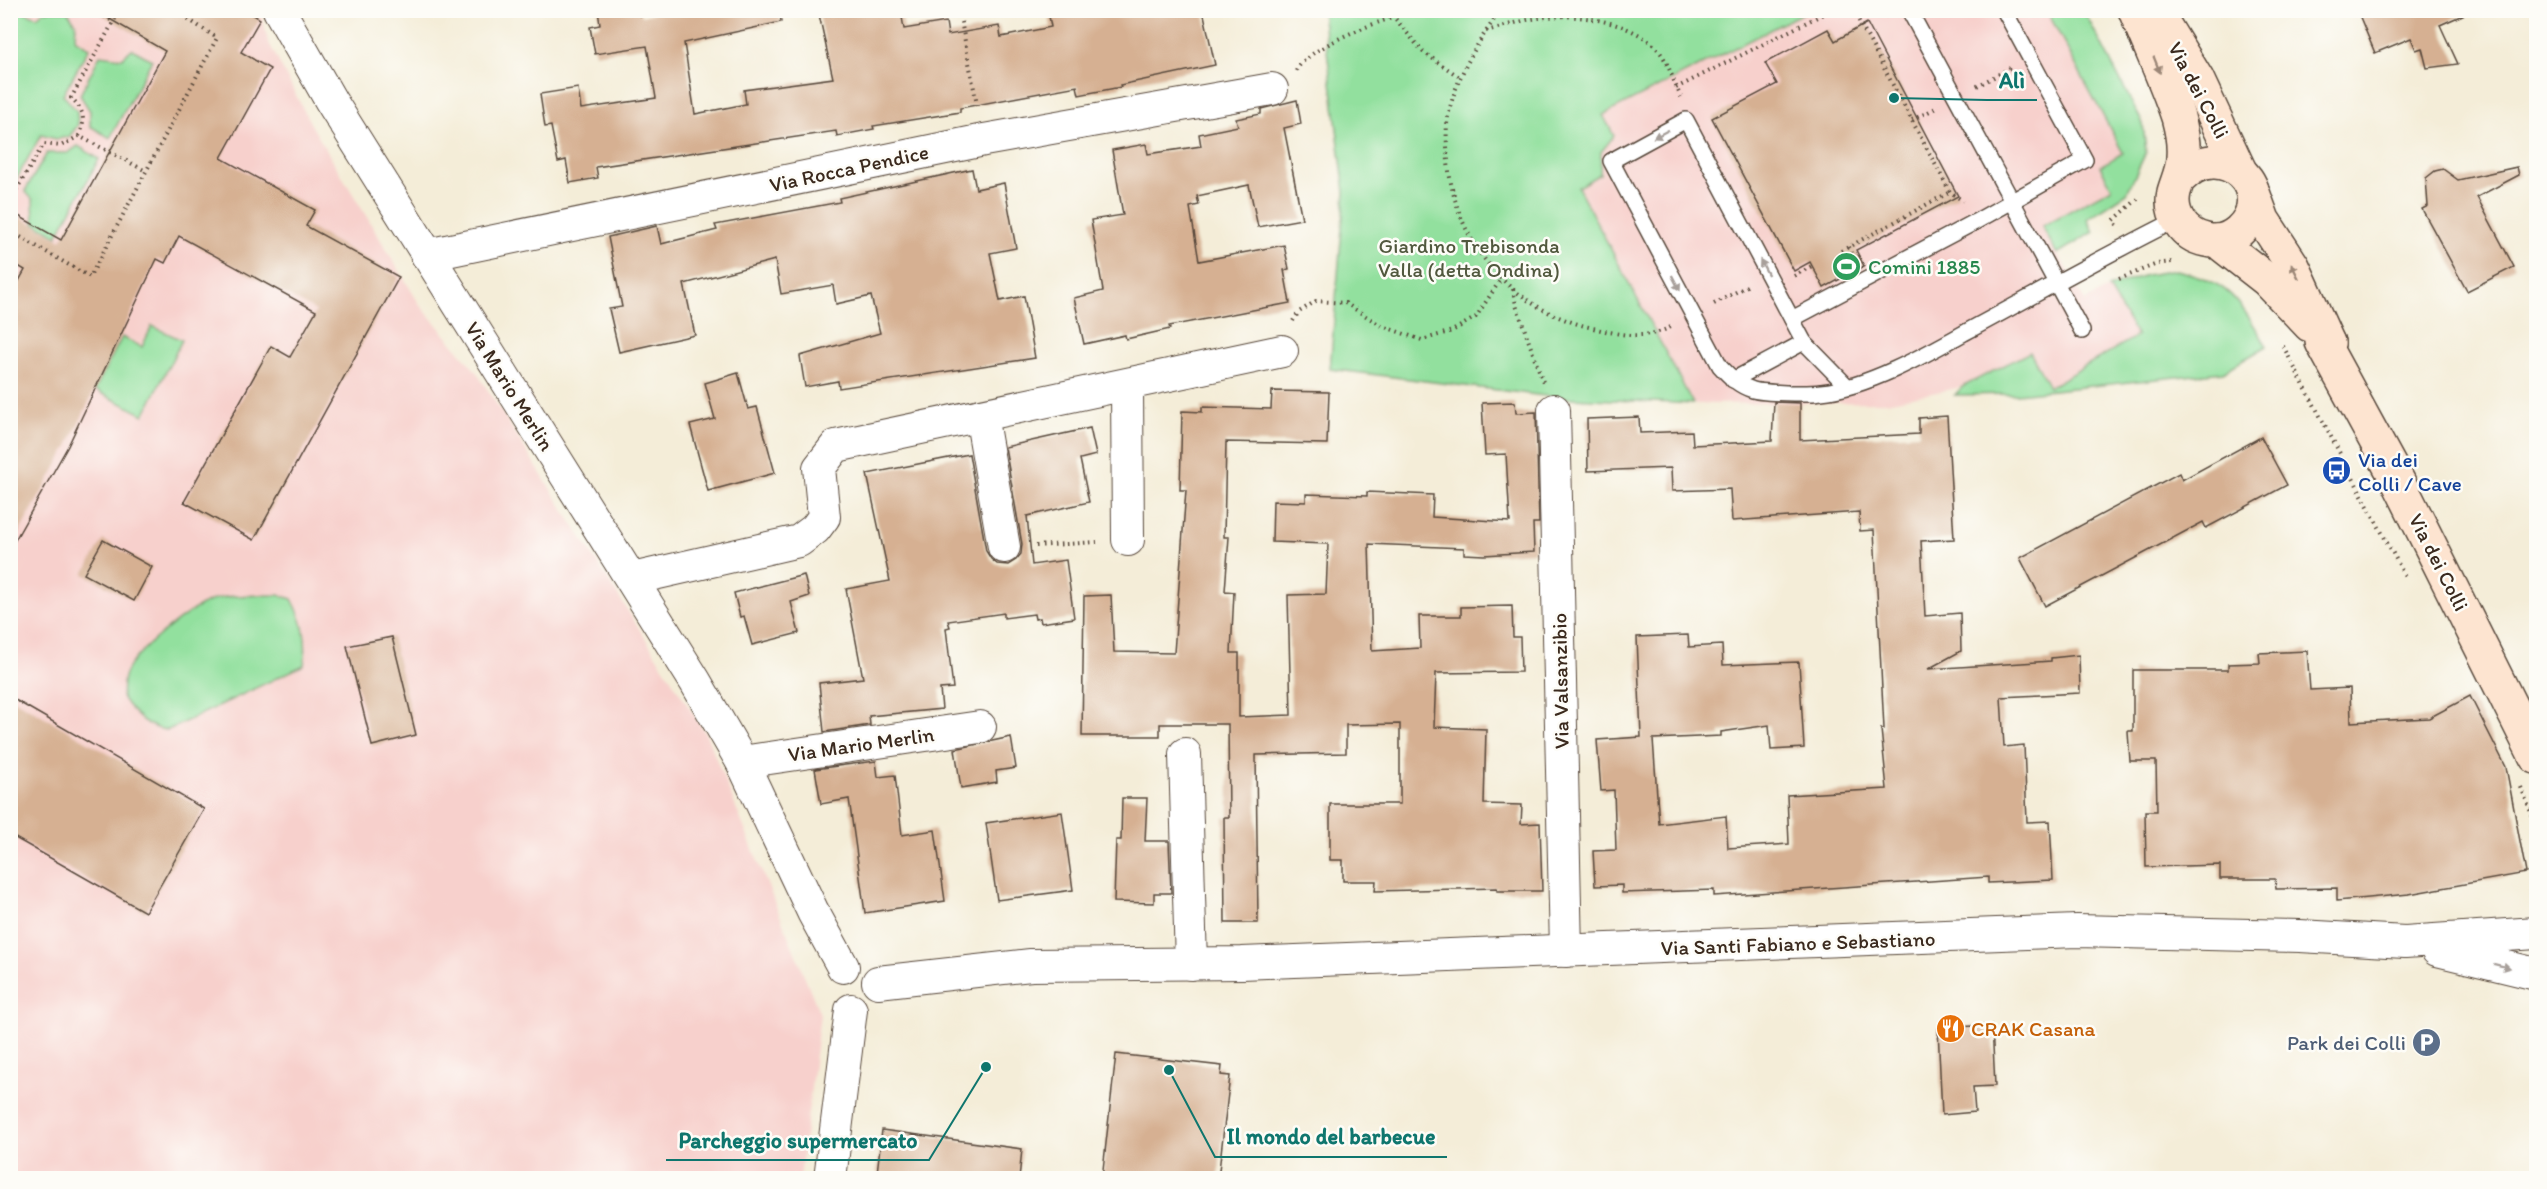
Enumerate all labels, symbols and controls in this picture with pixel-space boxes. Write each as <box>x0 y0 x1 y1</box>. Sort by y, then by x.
street label: Via dei Colli <box>2163 37 2235 143</box>
one-way arrow <box>2153 56 2162 74</box>
callout: Alì <box>1987 60 2037 100</box>
text: Alì <box>1998 67 2025 94</box>
one-way arrow <box>1652 129 1669 139</box>
street label: Via Rocca Pendice <box>767 139 931 197</box>
park label: Giardino Trebisonda Valla (detta Ondina) <box>1378 233 1560 282</box>
sports icon: Comini 1885 <box>1831 250 1863 282</box>
place label: Comini 1885 <box>1868 254 1980 279</box>
one-way arrow <box>1759 258 1769 275</box>
one-way arrow <box>2290 262 2299 279</box>
one-way arrow <box>1671 275 1680 292</box>
street label: Via Mario Merlin <box>460 317 560 455</box>
place label: Via dei Colli / Cave <box>2358 447 2462 496</box>
bus stop icon: Via dei Colli / Cave <box>2321 455 2353 487</box>
street label: Via dei Colli <box>2404 509 2474 615</box>
street label: Via Valsanzibio <box>1546 613 1574 749</box>
street label: Via Mario Merlin <box>786 721 936 767</box>
street label: Via Santi Fabiano e Sebastiano <box>1660 926 1936 960</box>
one-way arrow <box>2493 961 2511 971</box>
restaurant icon: CRAK Casana <box>1934 1012 1966 1044</box>
place label: CRAK Casana <box>1971 1016 2095 1041</box>
parking icon: Park dei Colli <box>2411 1026 2443 1058</box>
place label: Park dei Colli <box>2287 1030 2406 1055</box>
callout: Il mondo del barbecue <box>1215 1117 1447 1157</box>
callout: Parcheggio supermercato <box>666 1120 929 1160</box>
text: Il mondo del barbecue <box>1227 1123 1435 1150</box>
text: Parcheggio supermercato <box>679 1127 917 1154</box>

